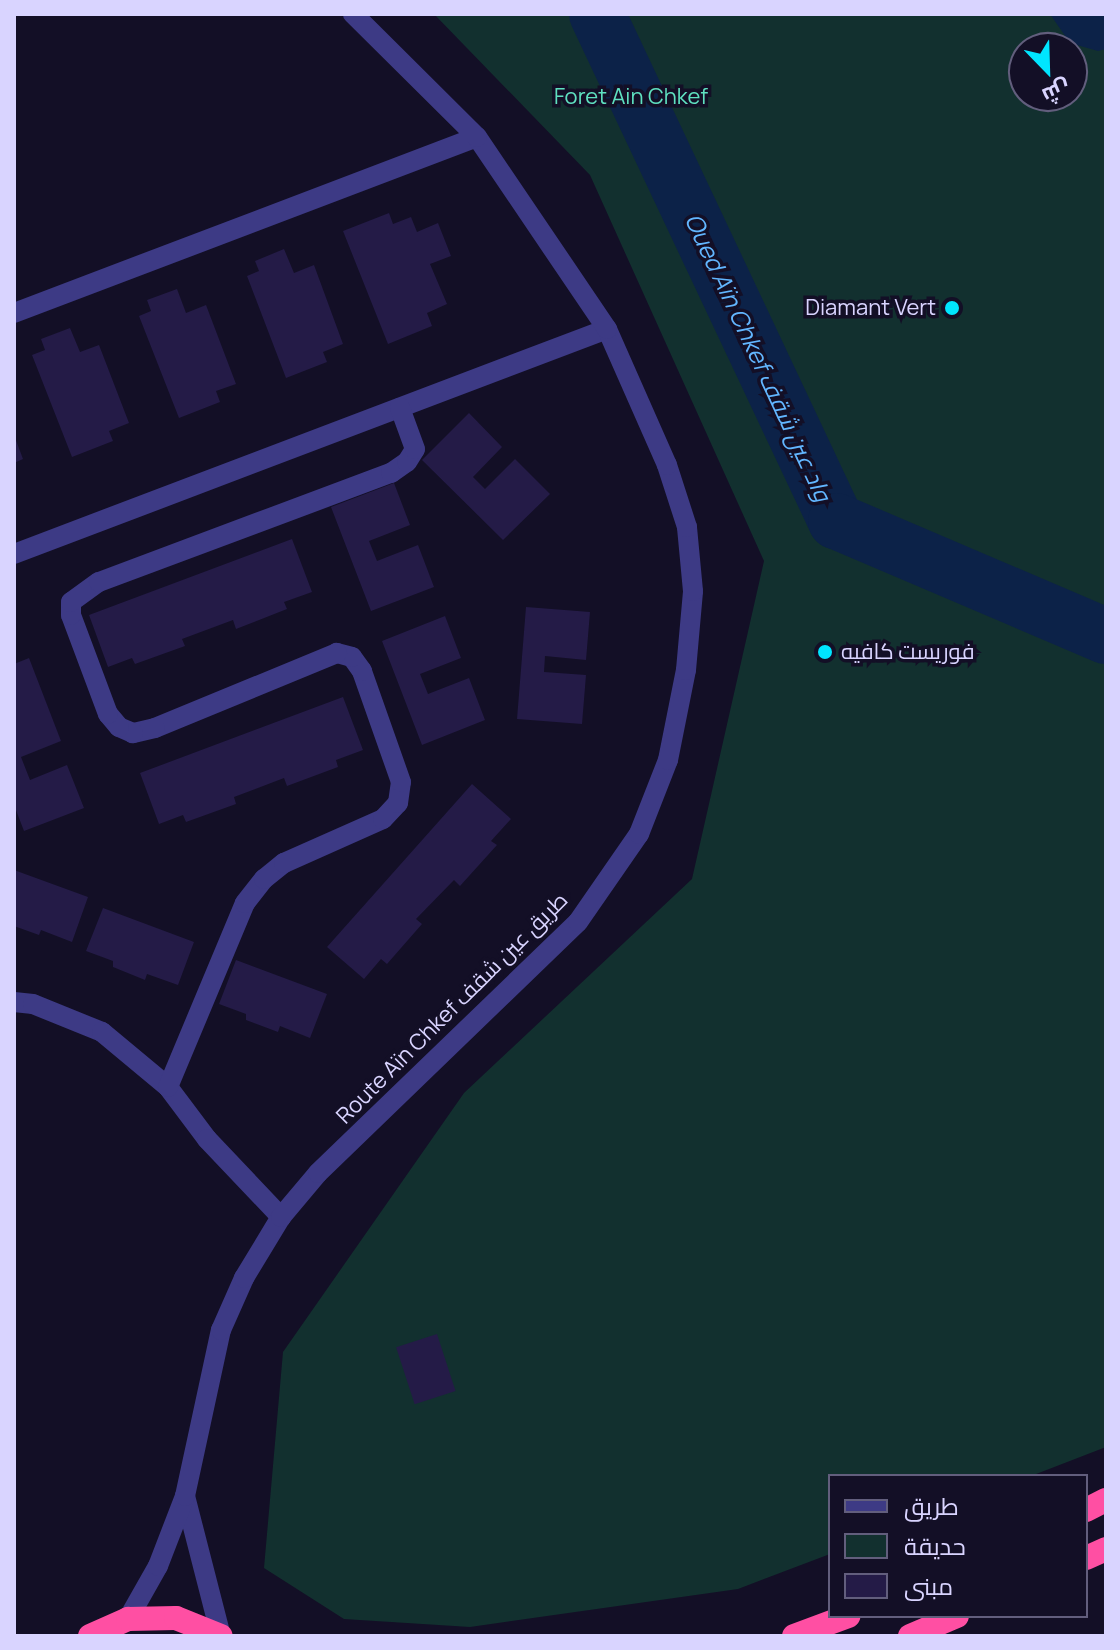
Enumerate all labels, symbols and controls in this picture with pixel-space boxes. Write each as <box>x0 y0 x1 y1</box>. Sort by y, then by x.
north arrow <box>1008 32 1088 112</box>
text: ش <box>1038 73 1075 112</box>
park label: Foret Ain Chkef <box>554 84 708 110</box>
water label: Oued Aïn Chkef واد عين شقف <box>680 209 838 505</box>
place label: Diamant Vert <box>805 295 936 321</box>
marker: Diamant Vert <box>943 299 961 317</box>
place label: فوريست كافيه <box>841 639 975 665</box>
marker: فوريست كافيه <box>816 643 834 661</box>
street label: Route Aïn Chkef طريق عين شقف <box>331 887 573 1129</box>
legend <box>828 1474 1088 1618</box>
text: طريق <box>904 1489 959 1522</box>
text: حديقة <box>904 1529 966 1562</box>
text: مبنى <box>904 1569 953 1602</box>

